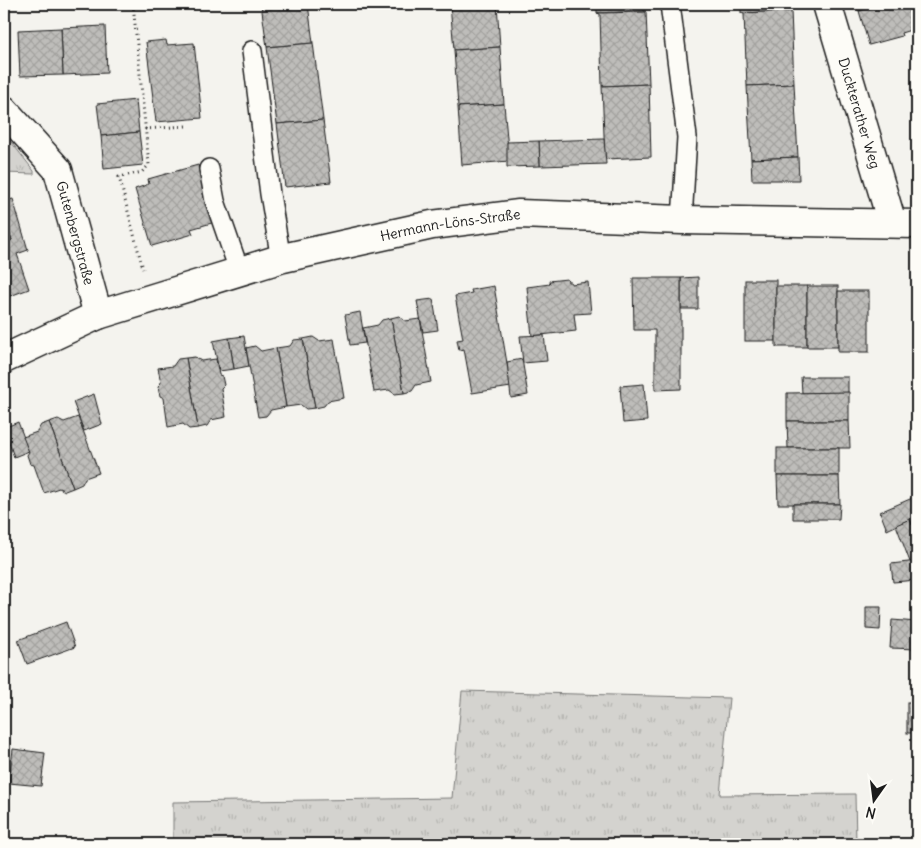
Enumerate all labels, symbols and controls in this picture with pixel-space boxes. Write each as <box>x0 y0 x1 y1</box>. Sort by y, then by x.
street label: Duckterather Weg <box>834 56 884 171</box>
street label: Gutenbergstraße <box>52 179 98 287</box>
street label: Hermann-Löns-Straße <box>378 205 521 245</box>
north arrow <box>848 776 898 826</box>
text: N <box>864 803 878 823</box>

